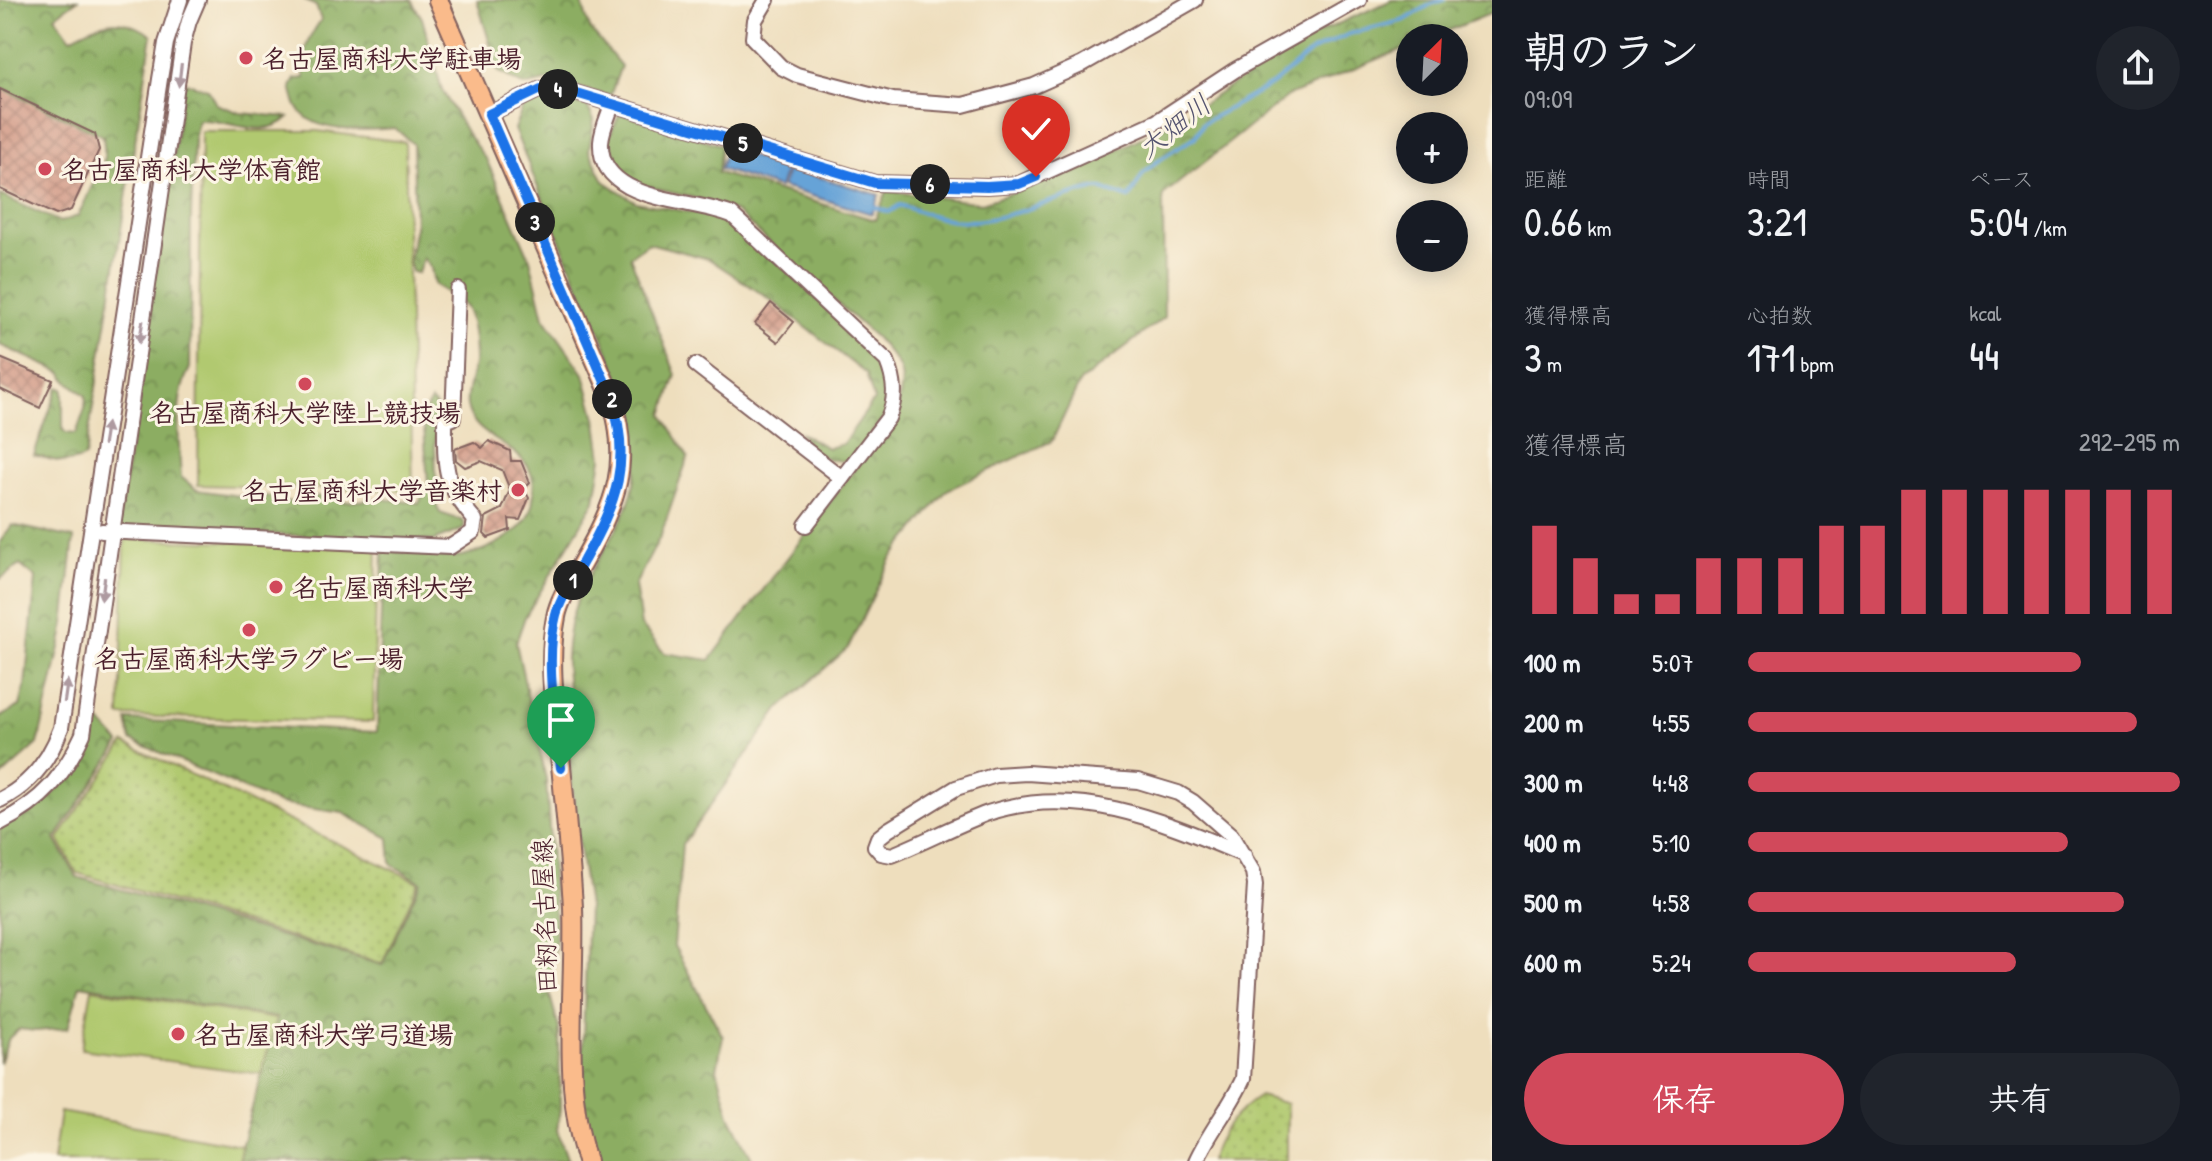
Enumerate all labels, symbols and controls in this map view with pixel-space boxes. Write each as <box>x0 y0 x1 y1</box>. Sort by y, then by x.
text: 朝のラン <box>1524 21 1700 81</box>
north arrow <box>1396 24 1468 96</box>
map controls <box>1396 24 1468 272</box>
button: share <box>2096 26 2180 110</box>
place label: 名古屋商科大学駐車場 <box>262 41 522 76</box>
marker: 名古屋商科大学駐車場 <box>237 49 255 67</box>
one-way arrow <box>174 63 187 88</box>
pin: 4 <box>538 69 578 109</box>
text: 4 <box>554 74 562 104</box>
text: 09:09 <box>1524 81 1572 116</box>
water label: 大畑川 <box>1129 85 1219 167</box>
pin <box>1002 95 1070 177</box>
icon: check <box>1014 107 1058 151</box>
button: + <box>1396 112 1468 184</box>
pin: 5 <box>723 123 763 163</box>
text: 5 <box>738 128 748 158</box>
place label: 名古屋商科大学体育館 <box>61 152 321 187</box>
marker: 名古屋商科大学体育館 <box>36 160 54 178</box>
pin: 6 <box>910 164 950 204</box>
text: 距離 <box>1524 164 1568 194</box>
text: 時間 <box>1747 164 1791 194</box>
text: ペース <box>1969 164 2034 194</box>
text: 6 <box>926 169 934 199</box>
text: 0.66 <box>1524 194 1582 248</box>
text: 3:21 <box>1747 194 1807 248</box>
text: 5:04 <box>1969 194 2028 248</box>
button: − <box>1396 200 1468 272</box>
pin: 3 <box>515 202 555 242</box>
text: 3 <box>530 207 540 237</box>
text: km <box>1582 213 1612 243</box>
text: /km <box>2028 213 2067 243</box>
text: kcal <box>1969 298 2001 328</box>
text: 獲得標高 <box>1524 300 1612 330</box>
text: 心拍数 <box>1747 300 1813 330</box>
one-way arrow <box>134 320 147 345</box>
text: 44 <box>1969 328 1999 382</box>
text: 3 <box>1524 330 1542 384</box>
text: 171 <box>1747 330 1796 384</box>
text: m <box>1542 349 1562 379</box>
text: bpm <box>1796 349 1834 379</box>
marker: 名古屋商科大学陸上競技場 <box>296 375 314 393</box>
pin: 2 <box>592 379 632 419</box>
text: 2 <box>607 384 617 414</box>
place label: 名古屋商科大学陸上競技場 <box>149 395 461 430</box>
one-way arrow <box>99 421 112 446</box>
text: 292–295 m <box>2079 424 2180 459</box>
text: 獲得標高 <box>1524 427 1628 462</box>
place label: 名古屋商科大学音楽村 <box>242 473 502 508</box>
marker: 名古屋商科大学音楽村 <box>509 481 527 499</box>
pin: 1 <box>553 560 593 600</box>
text: 1 <box>569 565 577 595</box>
place label: 名古屋商科大学 <box>292 570 474 605</box>
one-way arrow <box>96 577 109 602</box>
marker: 名古屋商科大学 <box>267 578 285 596</box>
marker: 名古屋商科大学ラグビー場 <box>240 621 258 639</box>
place label: 名古屋商科大学ラグビー場 <box>94 641 404 676</box>
text: 100 m <box>1524 645 1580 680</box>
text: 5:07 <box>1652 645 1694 680</box>
one-way arrow <box>60 678 73 703</box>
pin <box>527 686 595 768</box>
icon: arrive <box>539 698 583 742</box>
text: 200 m <box>1524 705 1583 740</box>
text: 4:55 <box>1652 705 1690 740</box>
text: 300 m <box>1524 765 1583 800</box>
text: 4:48 <box>1652 765 1689 800</box>
text: 400 m <box>1524 825 1581 860</box>
text: 5:10 <box>1652 825 1690 860</box>
street label: 田籾名古屋線 <box>524 837 564 995</box>
text: 500 m <box>1524 885 1582 920</box>
text: 4:58 <box>1652 885 1690 920</box>
text: 600 m <box>1524 945 1581 980</box>
text: 5:24 <box>1652 945 1691 980</box>
place label: 名古屋商科大学弓道場 <box>194 1017 454 1052</box>
marker: 名古屋商科大学弓道場 <box>169 1025 187 1043</box>
button: 保存 <box>1524 1053 1844 1145</box>
button: 共有 <box>1860 1053 2180 1145</box>

